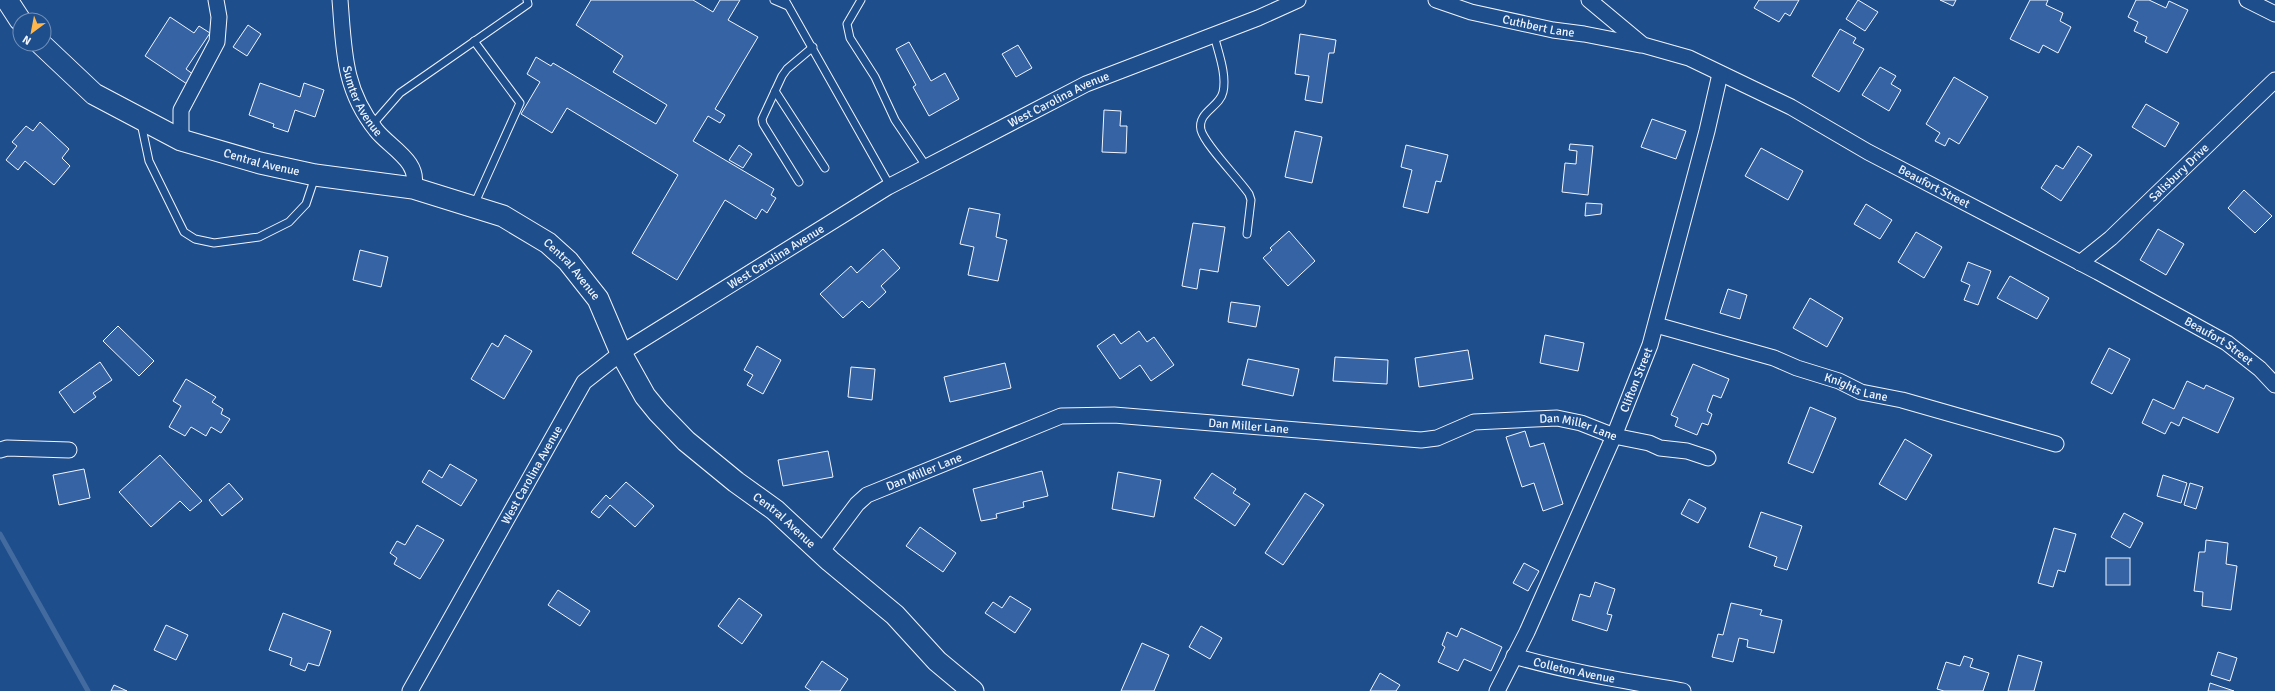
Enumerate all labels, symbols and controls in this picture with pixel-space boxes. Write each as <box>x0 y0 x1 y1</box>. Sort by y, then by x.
north arrow <box>12 12 52 52</box>
street label: Cuthbert Lane <box>1501 12 1575 40</box>
text: N <box>20 33 34 48</box>
street label: Sumter Avenue <box>339 64 386 140</box>
street label: West Carolina Avenue <box>1006 68 1111 131</box>
street label: Salisbury Drive <box>2146 140 2212 205</box>
street label: Central Avenue <box>222 145 301 179</box>
street label: Beaufort Street <box>1896 162 1973 211</box>
street label: West Carolina Avenue <box>725 221 827 292</box>
street label: Central Avenue <box>540 235 603 303</box>
street label: Beaufort Street <box>2182 313 2256 368</box>
street label: Clifton Street <box>1617 345 1656 414</box>
street label: Knights Lane <box>1822 369 1889 405</box>
street label: Dan Miller Lane <box>1539 410 1619 444</box>
street label: Dan Miller Lane <box>1208 415 1289 437</box>
street label: West Carolina Avenue <box>498 423 565 527</box>
street label: Dan Miller Lane <box>884 450 964 494</box>
street label: Central Avenue <box>750 489 819 551</box>
street label: Colleton Avenue <box>1532 654 1616 686</box>

